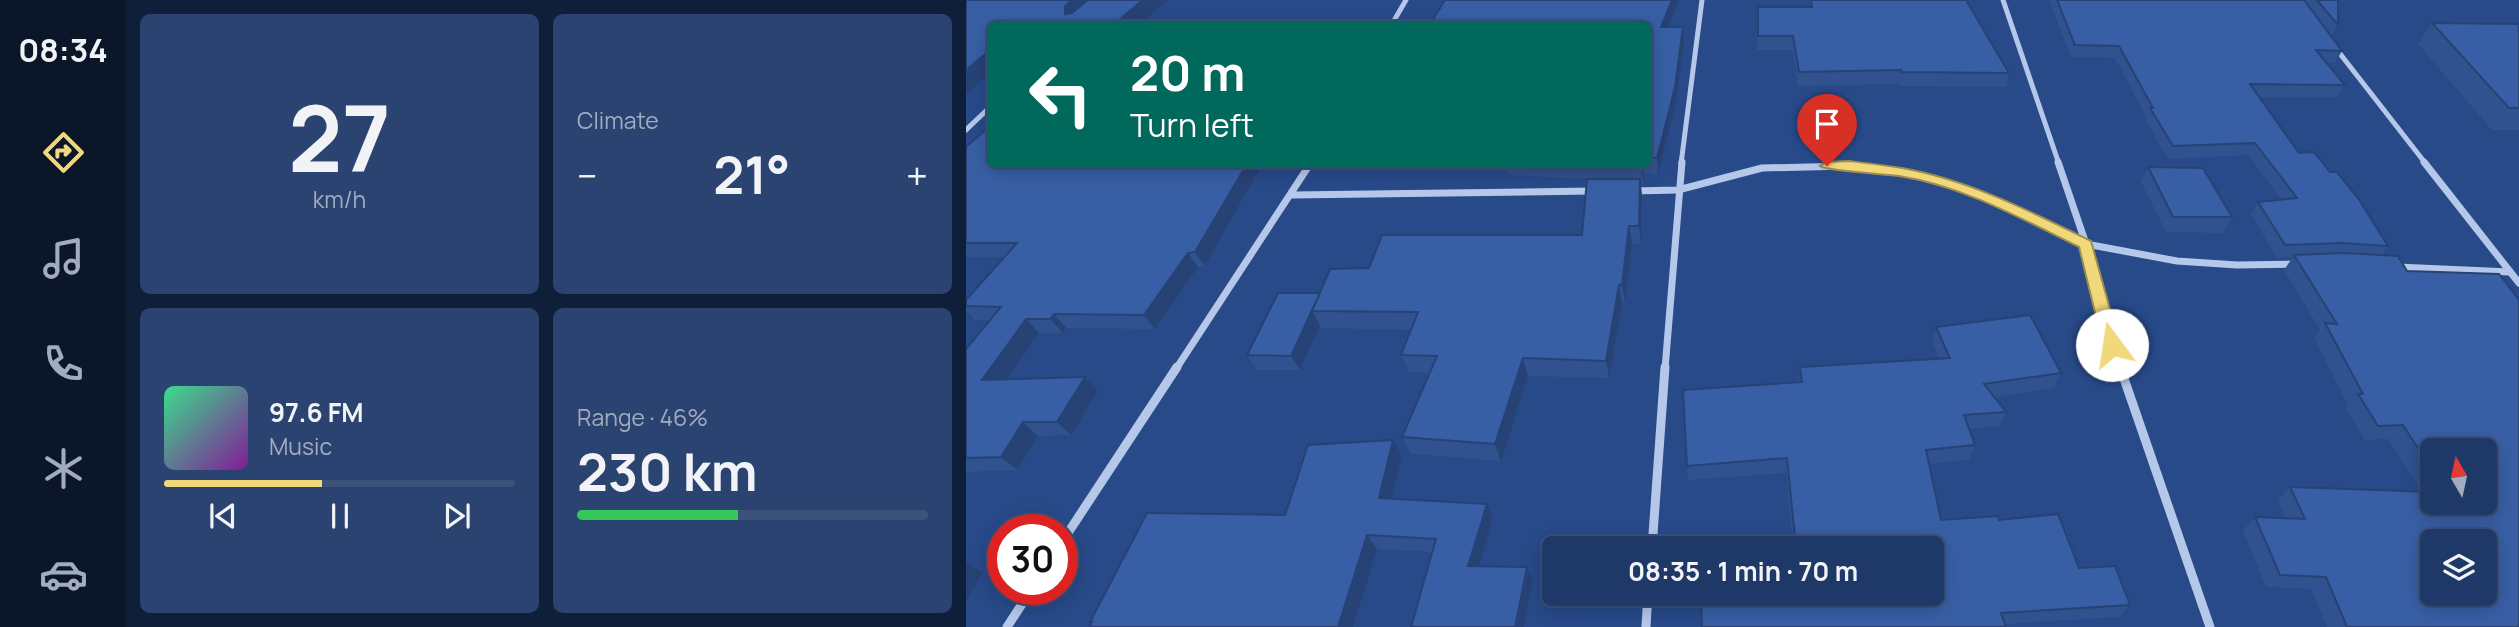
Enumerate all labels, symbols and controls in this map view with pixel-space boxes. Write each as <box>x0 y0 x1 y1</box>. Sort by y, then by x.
text: 08:34 <box>18 28 108 72</box>
text: 20 m <box>1130 39 1245 106</box>
icon: left <box>1015 49 1106 140</box>
text: 27 <box>288 75 391 199</box>
pin <box>1797 94 1857 166</box>
text: Turn left <box>1130 103 1254 147</box>
text: Climate <box>577 104 659 136</box>
icon: arrive <box>1808 105 1846 143</box>
icon: directions <box>39 128 88 177</box>
text: 21° <box>713 139 790 210</box>
text: − <box>577 149 598 201</box>
text: + <box>906 149 928 201</box>
text: km/h <box>313 183 366 215</box>
icon: music <box>39 234 88 283</box>
position arrow <box>2075 308 2149 382</box>
icon: phone <box>39 339 88 388</box>
text: 97.6 FM <box>269 394 364 430</box>
text: Range · 46% <box>577 401 708 433</box>
text: Music <box>269 430 332 462</box>
text: 230 km <box>577 436 758 507</box>
north arrow <box>2420 438 2497 514</box>
map controls <box>2420 438 2497 606</box>
icon: climate <box>39 444 88 493</box>
icon: previous <box>204 497 242 535</box>
icon: pause <box>321 497 359 535</box>
icon: next <box>438 497 476 535</box>
speed limit sign: 30 <box>987 514 1078 605</box>
button: layers <box>2420 529 2497 606</box>
icon: car <box>39 550 88 599</box>
text: 08:35 · 1 min · 70 m <box>1628 553 1858 589</box>

